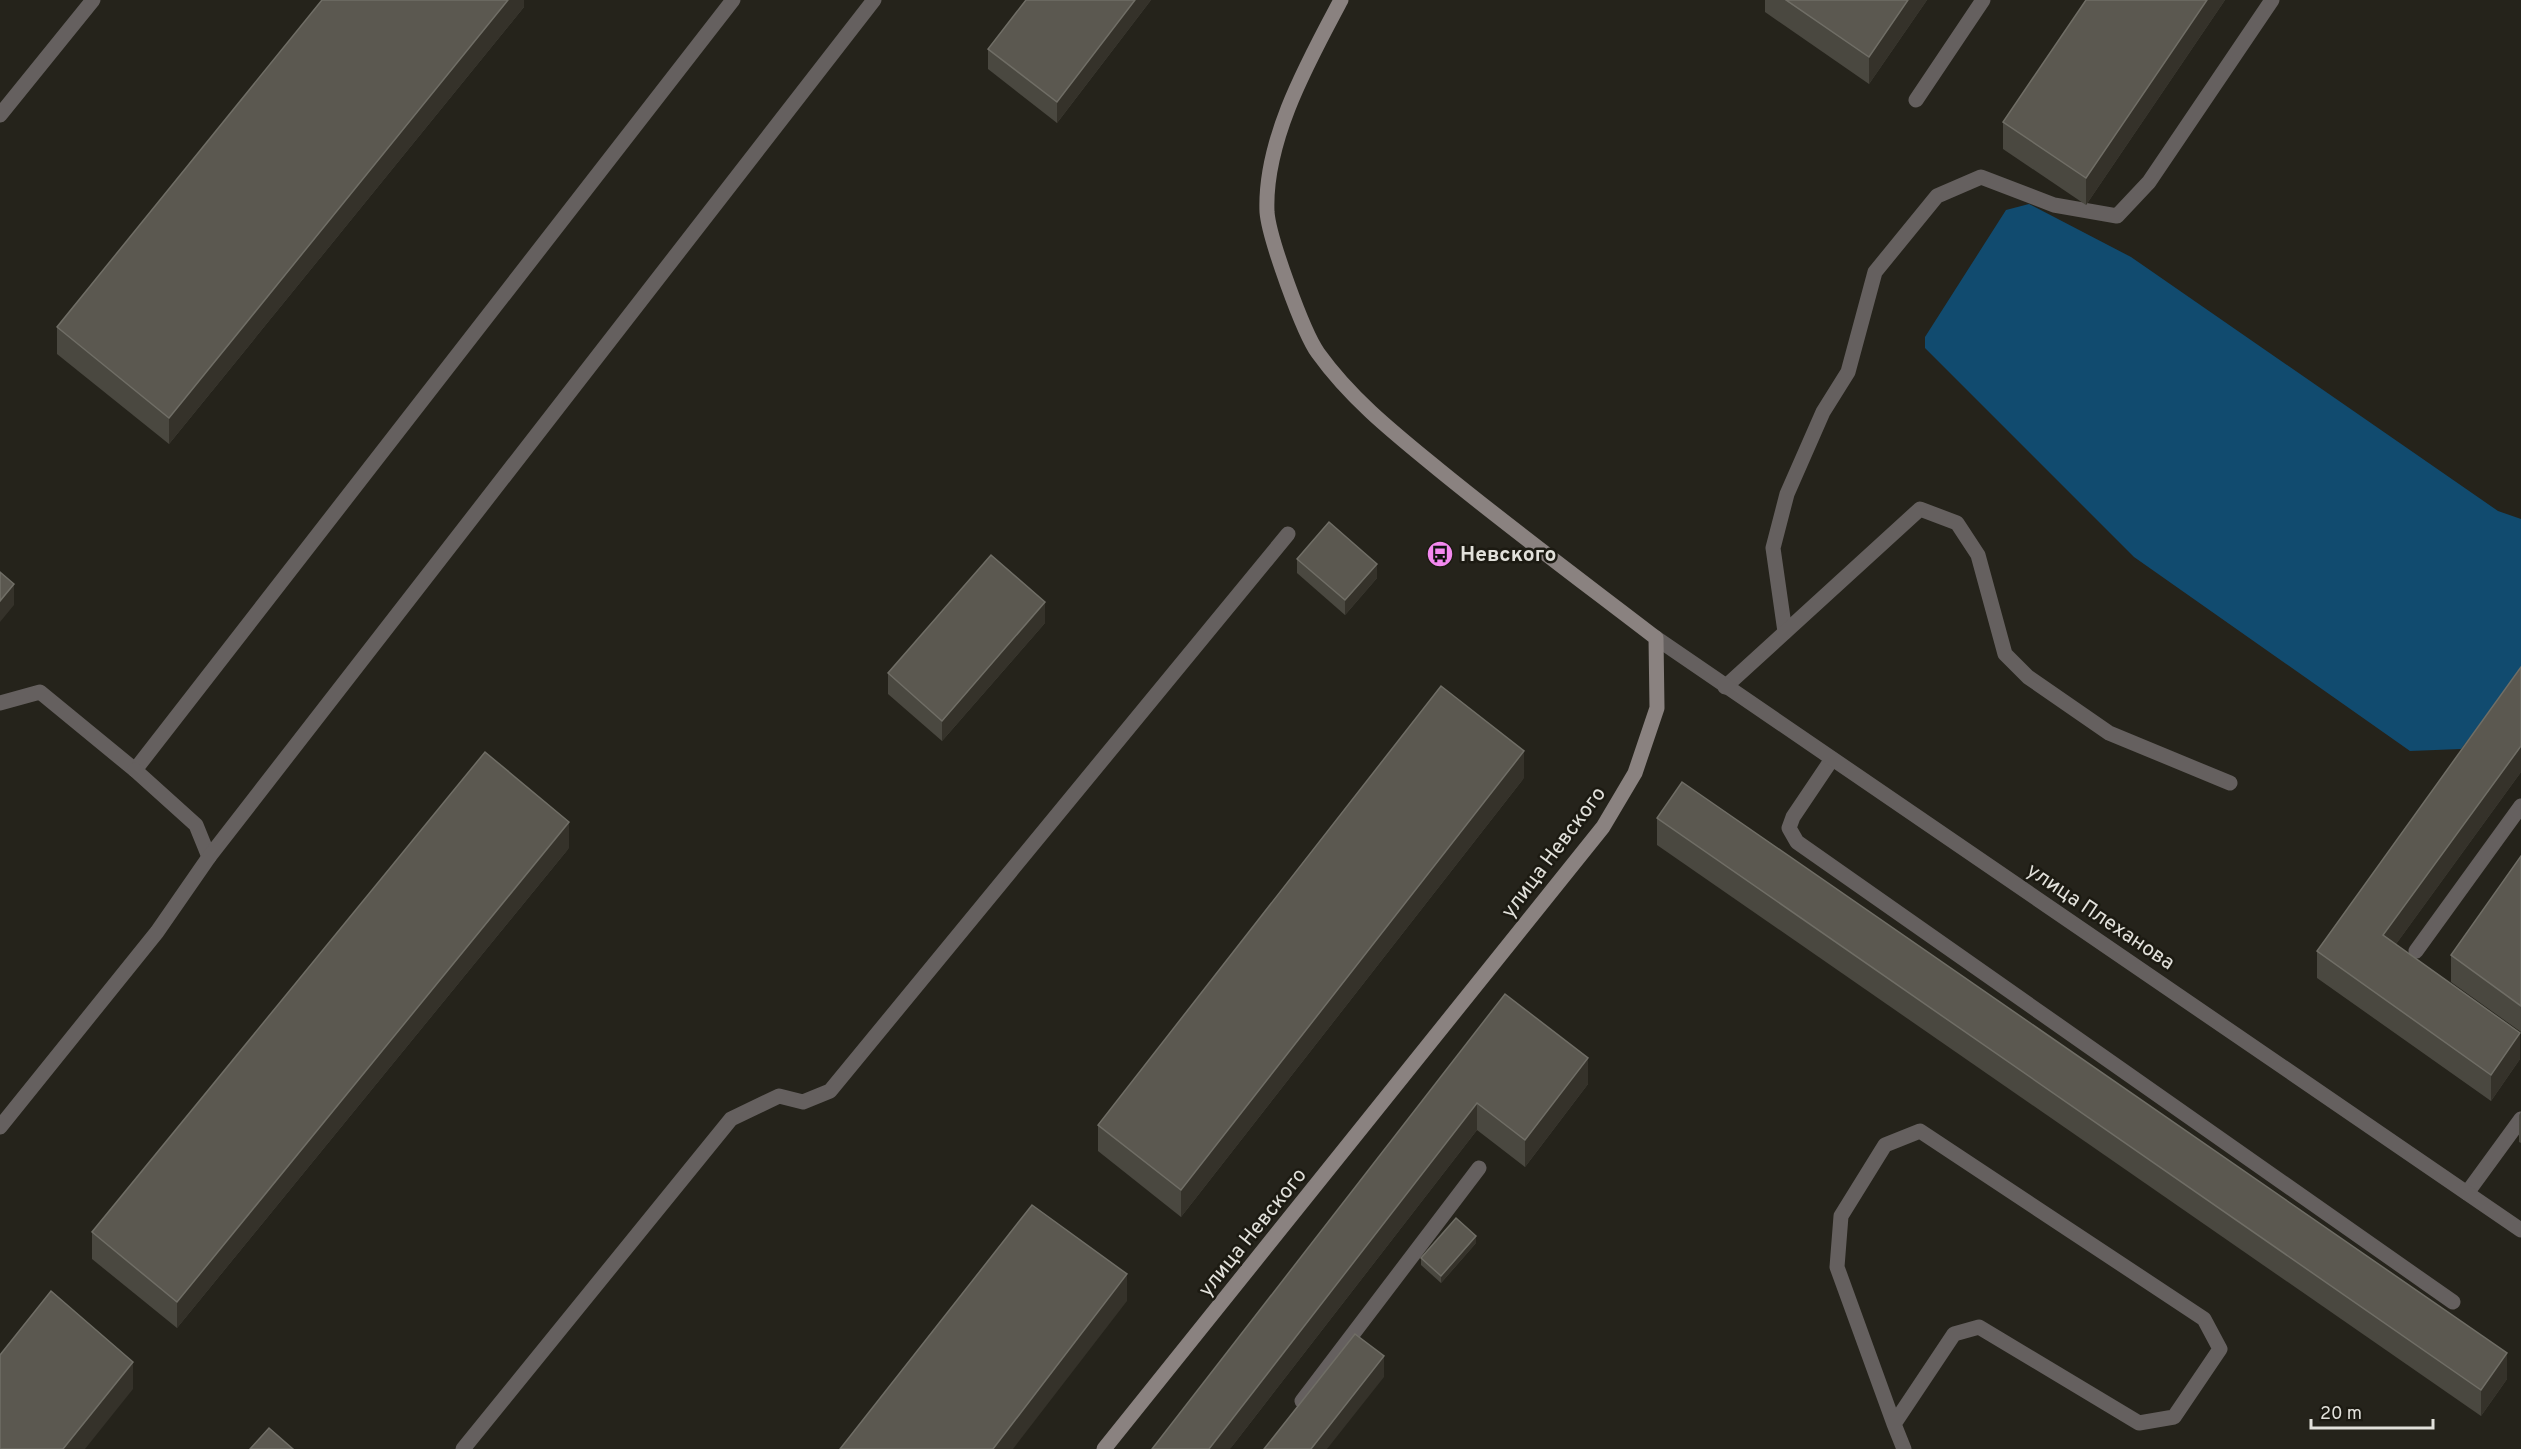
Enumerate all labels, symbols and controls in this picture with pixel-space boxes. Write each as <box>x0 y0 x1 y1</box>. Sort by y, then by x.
bus stop icon: Невского <box>1425 539 1455 569</box>
place label: Невского <box>1460 542 1556 569</box>
street label: улица Невского <box>1496 782 1613 924</box>
street label: улица Плеханова <box>2021 858 2180 977</box>
street label: улица Невского <box>1193 1163 1313 1303</box>
scale bar <box>2311 1392 2432 1430</box>
text: 20 m <box>2320 1403 2362 1426</box>

